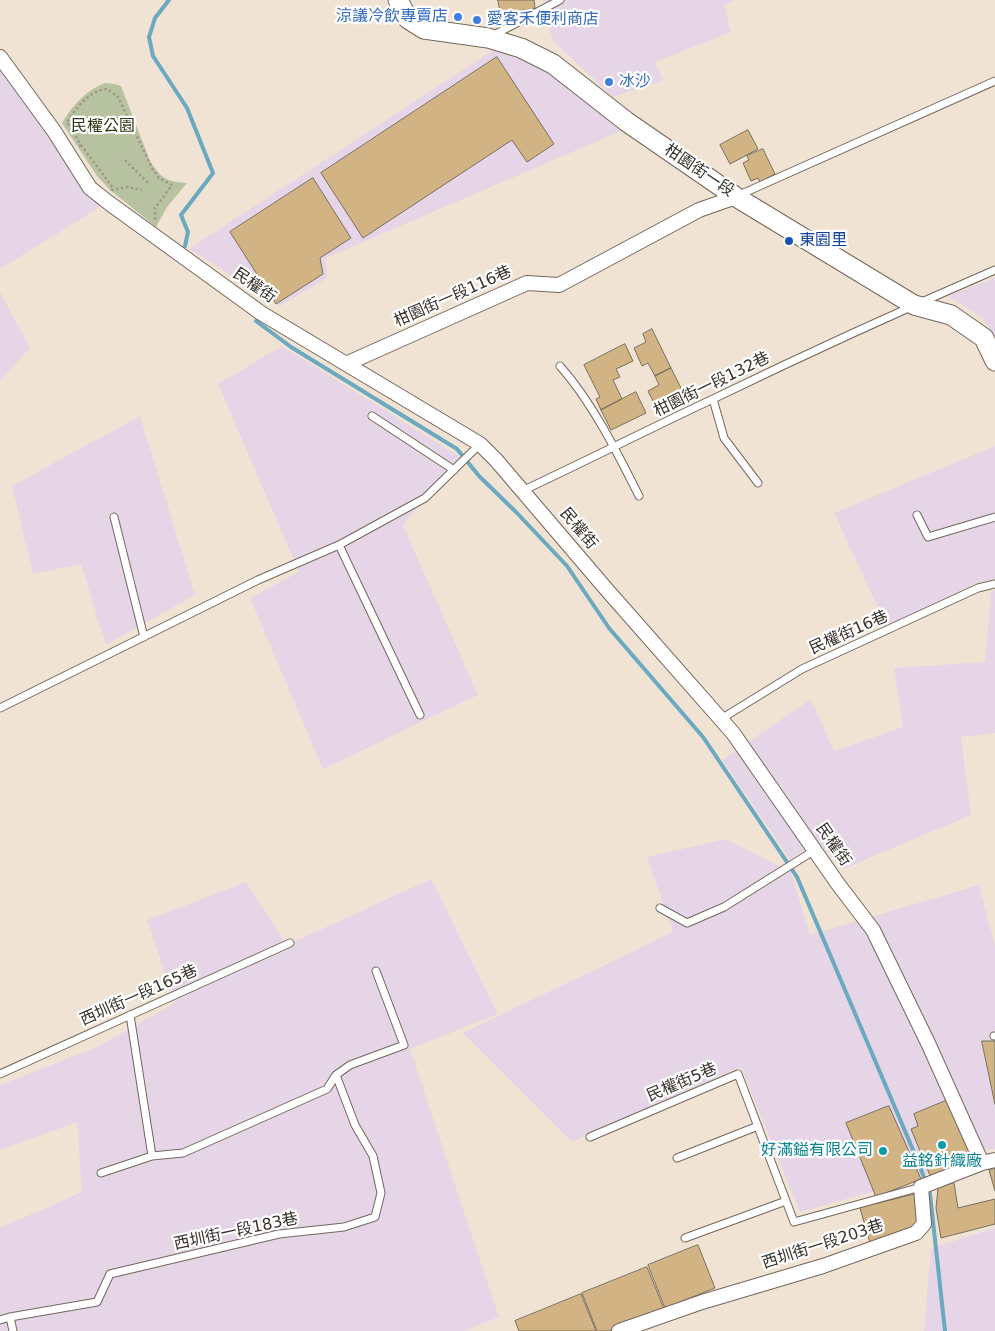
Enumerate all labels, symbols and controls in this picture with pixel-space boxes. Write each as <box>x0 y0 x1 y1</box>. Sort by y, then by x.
place label: 涼議冷飲專賣店 <box>336 7 448 27</box>
place label: 愛客禾便利商店 <box>487 10 599 30</box>
marker: 涼議冷飲專賣店 <box>452 11 464 23</box>
marker: 愛客禾便利商店 <box>471 14 483 26</box>
place label: 冰沙 <box>619 72 651 92</box>
marker: 冰沙 <box>603 76 615 88</box>
park label: 民權公園 <box>71 117 135 137</box>
street label: 柑園街一段 <box>660 141 738 201</box>
place label: 東園里 <box>799 231 847 251</box>
marker: 東園里 <box>783 235 795 247</box>
street label: 柑園街一段116巷 <box>391 262 515 332</box>
street label: 民權街 <box>229 264 279 308</box>
street label: 柑園街一段132巷 <box>651 349 773 421</box>
street label: 民權街 <box>555 504 601 554</box>
street label: 民權街16巷 <box>807 607 891 659</box>
street label: 民權街 <box>811 820 855 870</box>
street label: 西圳街一段165巷 <box>77 961 201 1031</box>
street label: 民權街5巷 <box>644 1060 720 1106</box>
marker: 益銘針織廠 <box>936 1139 948 1151</box>
place label: 好滿鎰有限公司 <box>761 1141 873 1161</box>
marker: 好滿鎰有限公司 <box>877 1145 889 1157</box>
place label: 益銘針織廠 <box>902 1152 982 1172</box>
street label: 西圳街一段183巷 <box>172 1209 300 1255</box>
street label: 西圳街一段203巷 <box>760 1216 886 1274</box>

